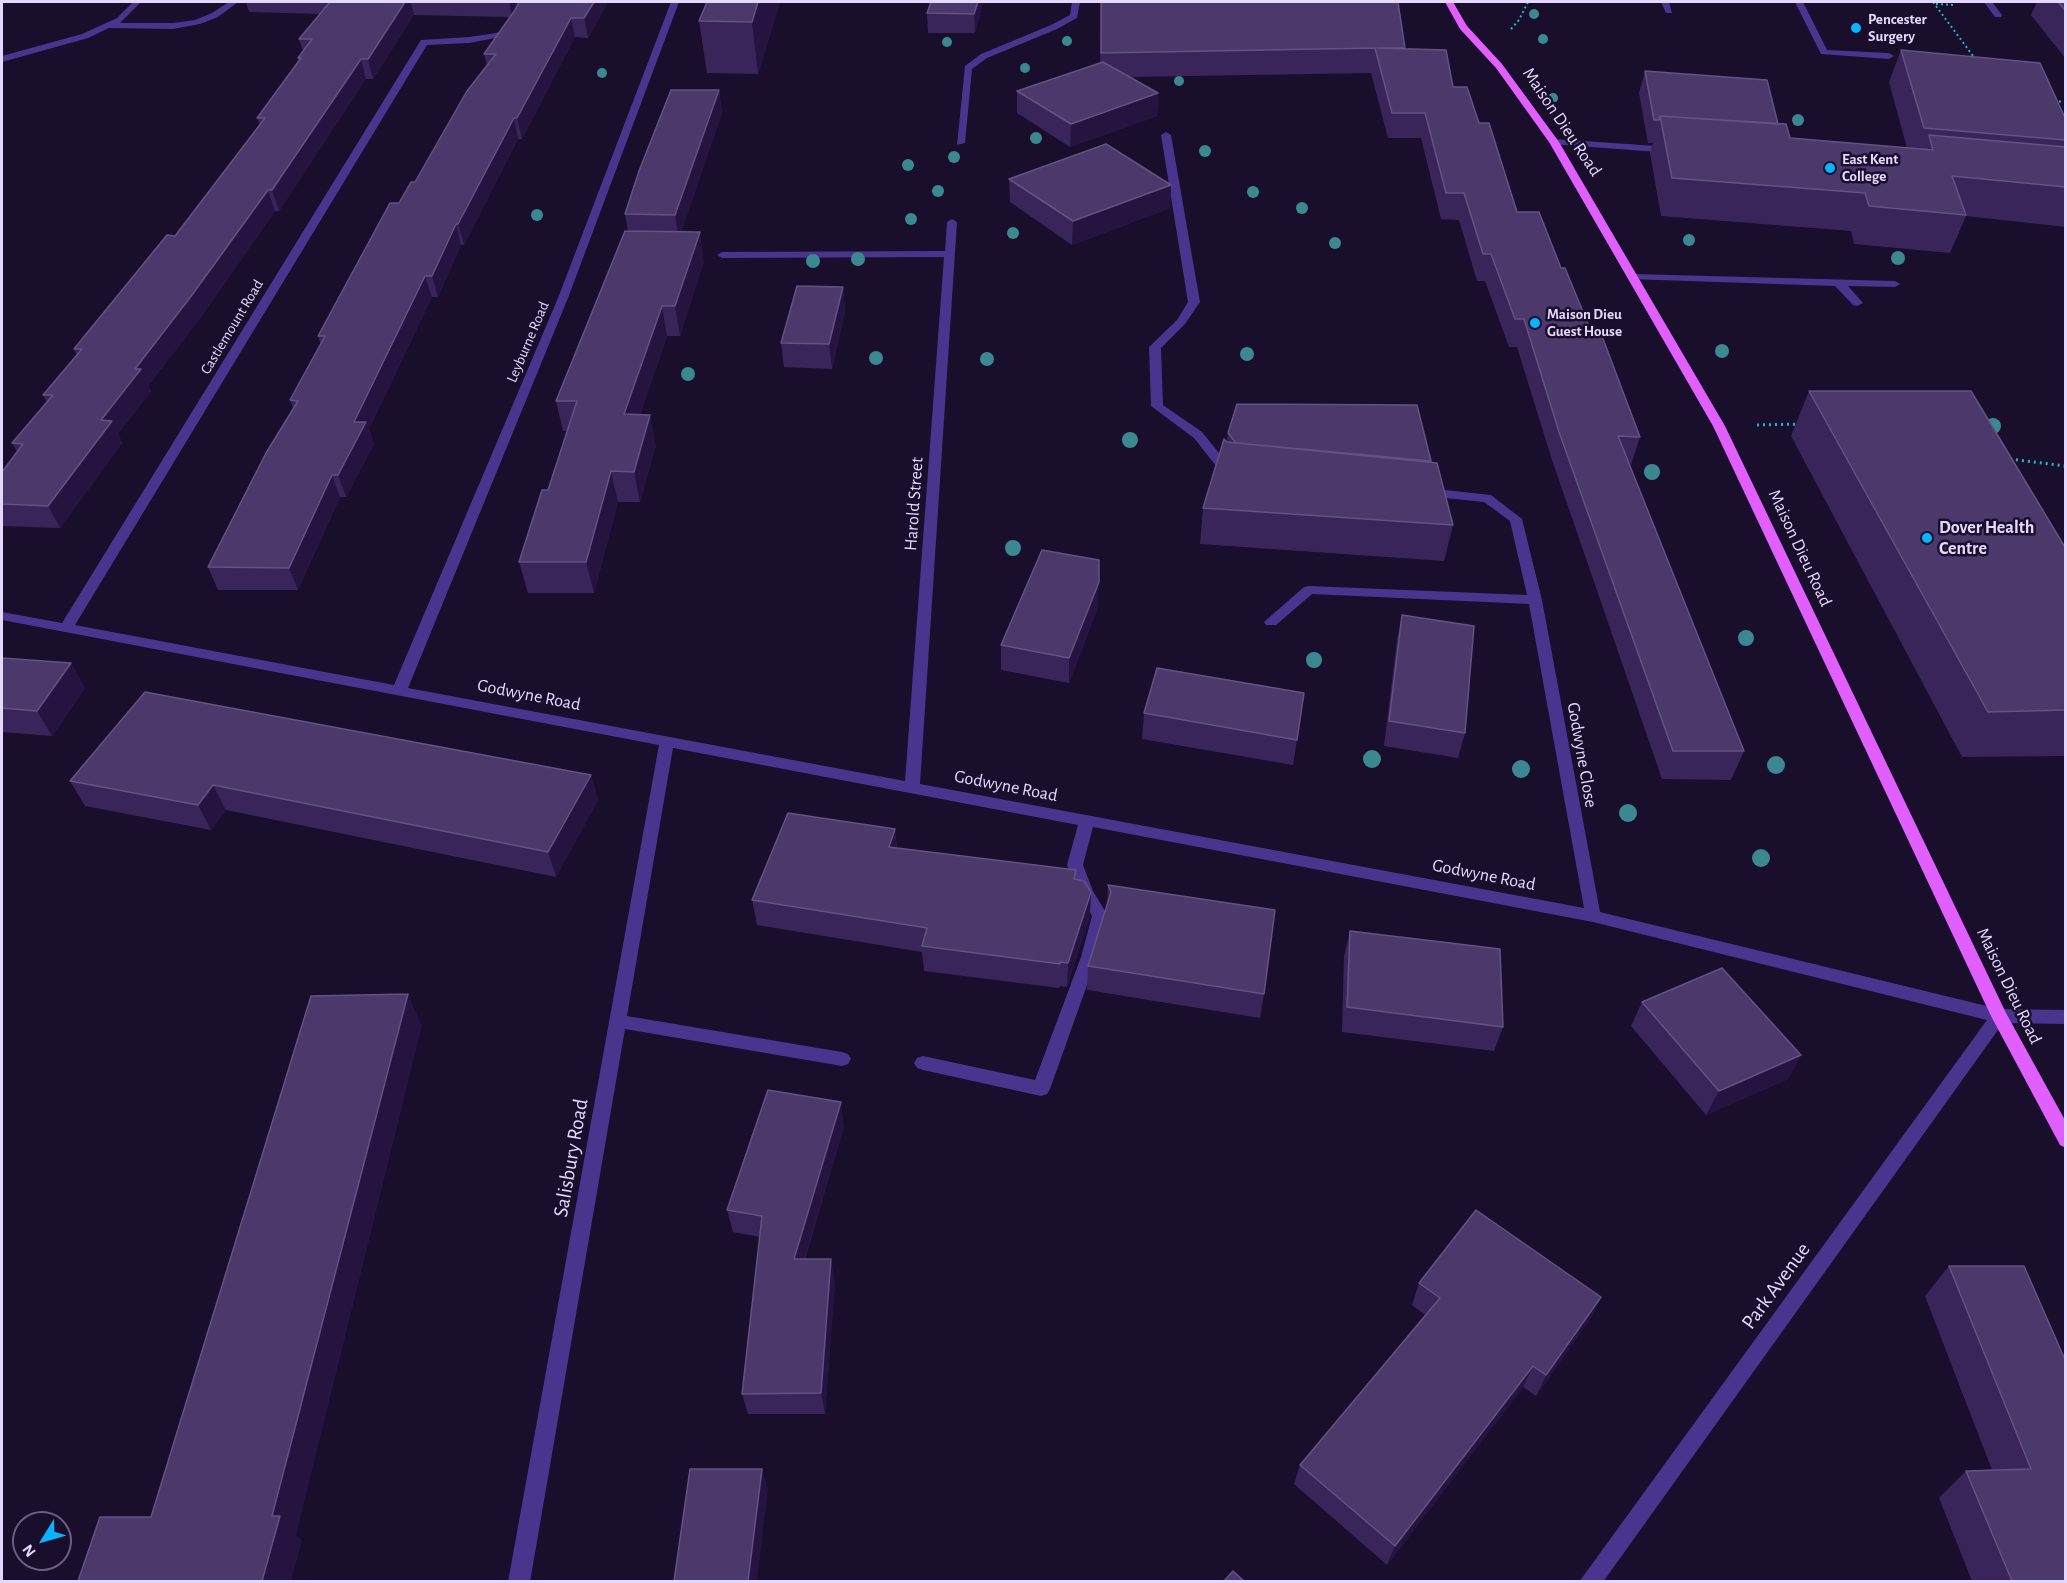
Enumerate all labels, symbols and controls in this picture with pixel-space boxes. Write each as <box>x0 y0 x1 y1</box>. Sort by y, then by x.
place label: Pencester Surgery <box>1868 10 1927 45</box>
marker: Pencester Surgery <box>1849 21 1863 35</box>
street label: Maison Dieu Road <box>1518 64 1606 180</box>
place label: East Kent College <box>1842 150 1898 185</box>
marker: East Kent College <box>1823 161 1837 175</box>
street label: Castlemount Road <box>197 276 267 378</box>
street label: Leyburne Road <box>503 299 553 385</box>
place label: Maison Dieu Guest House <box>1547 305 1622 340</box>
marker: Maison Dieu Guest House <box>1528 316 1542 330</box>
street label: Harold Street <box>900 456 928 552</box>
street label: Maison Dieu Road <box>1763 486 1837 610</box>
place label: Dover Health Centre <box>1939 517 2034 560</box>
marker: Dover Health Centre <box>1920 531 1934 545</box>
street label: Godwyne Road <box>476 674 582 716</box>
street label: Godwyne Close <box>1562 701 1602 809</box>
street label: Godwyne Road <box>953 765 1059 807</box>
street label: Godwyne Road <box>1431 854 1537 896</box>
street label: Maison Dieu Road <box>1972 924 2046 1048</box>
street label: Salisbury Road <box>548 1097 594 1219</box>
street label: Park Avenue <box>1736 1238 1816 1334</box>
north arrow <box>12 1511 72 1571</box>
text: N <box>19 1541 39 1560</box>

